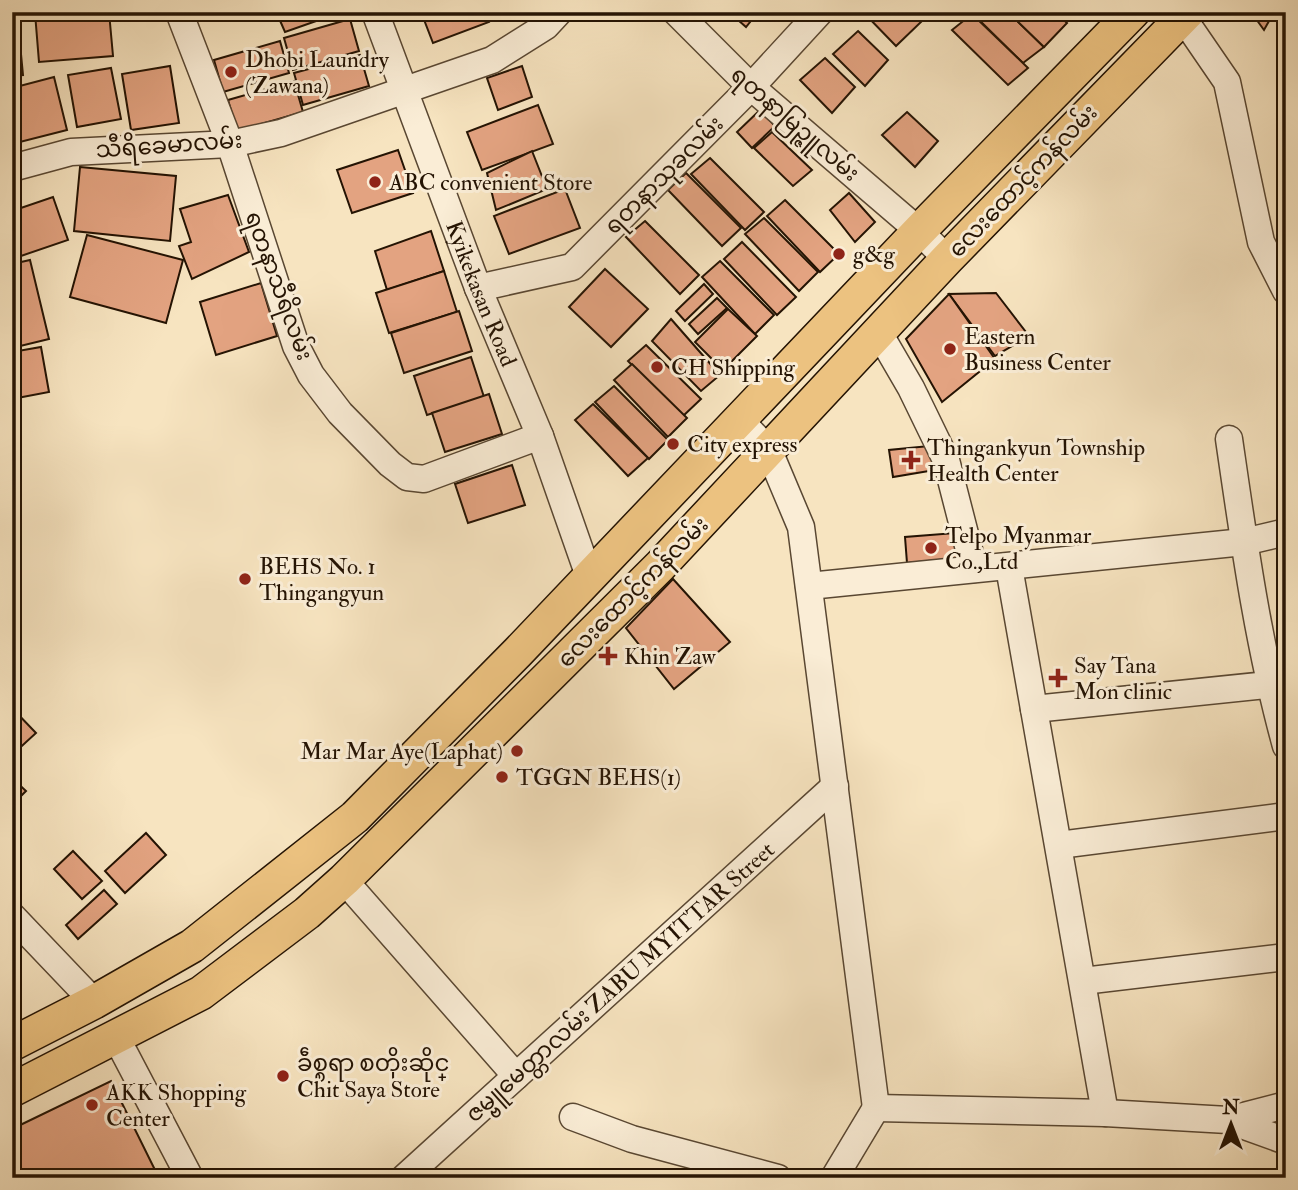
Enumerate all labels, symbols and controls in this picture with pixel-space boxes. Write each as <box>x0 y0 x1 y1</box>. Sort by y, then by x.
place label: Dhobi Laundry (Zawana) <box>245 45 390 100</box>
street label: ရတနာမြဉ္ဇူလမ်း <box>722 59 867 191</box>
marker: Dhobi Laundry (Zawana) <box>223 64 239 80</box>
street label: လေးထောင့်ကန်လမ်း <box>941 97 1106 266</box>
street label: ရတနာသုခလမ်း <box>597 108 732 243</box>
street label: သီရိခေမာလမ်း <box>95 123 244 169</box>
place label: ABC convenient Store <box>388 168 593 197</box>
marker: ABC convenient Store <box>367 174 383 190</box>
street label: ရတနာသီရိလမ်း <box>235 207 321 366</box>
street label: Kyikekasan Road <box>440 217 524 371</box>
place label: g&g <box>853 240 896 269</box>
marker: g&g <box>831 246 847 262</box>
place label: Eastern Business Center <box>964 322 1111 377</box>
marker: Eastern Business Center <box>942 341 958 357</box>
place label: CH Shipping <box>671 353 796 383</box>
marker: CH Shipping <box>649 359 665 375</box>
place label: City express <box>687 430 797 460</box>
place label: Thingankyun Township Health Center <box>927 433 1145 488</box>
marker: City express <box>665 436 681 452</box>
marker: Thingankyun Township Health Center <box>901 450 921 470</box>
street label: လေးထောင့်ကန်လမ်း <box>550 509 717 676</box>
place label: Telpo Myanmar Co.,Ltd <box>945 521 1092 576</box>
marker: Telpo Myanmar Co.,Ltd <box>923 540 939 556</box>
place label: BEHS No. 1 Thingangyun <box>259 552 384 607</box>
marker: BEHS No. 1 Thingangyun <box>237 571 253 587</box>
place label: Khin Zaw <box>624 642 716 671</box>
marker: Khin Zaw <box>598 646 618 666</box>
place label: Say Tana Mon clinic <box>1074 651 1172 706</box>
marker: Say Tana Mon clinic <box>1048 668 1068 688</box>
place label: Mar Mar Aye(Laphat) <box>300 737 503 767</box>
marker: Mar Mar Aye(Laphat) <box>509 743 525 759</box>
place label: TGGN BEHS(1) <box>516 763 681 792</box>
marker: TGGN BEHS(1) <box>494 769 510 785</box>
street label: ဇမ္ဗူမေတ္တာလမ်း ZABU MYITTAR Street <box>458 834 784 1132</box>
place label: ခဵစ္စရာ စတိုးဆိုင္ Chit Saya Store <box>297 1047 449 1104</box>
marker: ခဵစ္စရာ စတိုးဆိုင္ Chit Saya Store <box>275 1068 291 1084</box>
place label: AKK Shopping Center <box>105 1078 247 1133</box>
north arrow <box>1196 1088 1266 1158</box>
text: N <box>1221 1096 1240 1120</box>
marker: AKK Shopping Center <box>84 1097 100 1113</box>

